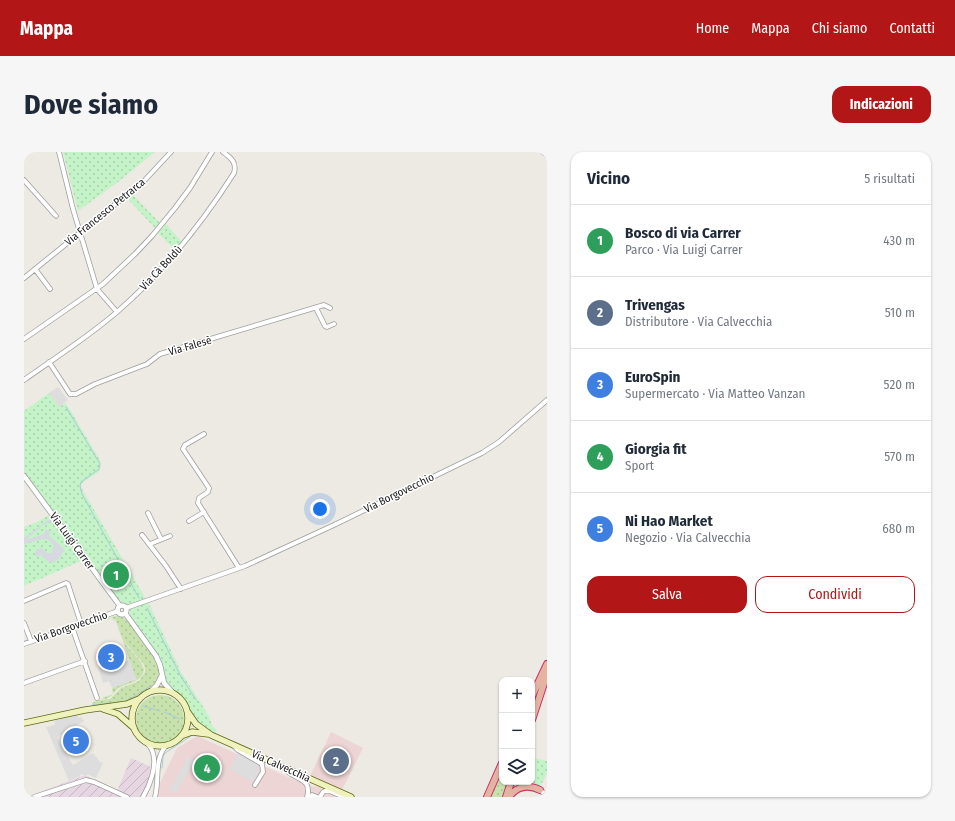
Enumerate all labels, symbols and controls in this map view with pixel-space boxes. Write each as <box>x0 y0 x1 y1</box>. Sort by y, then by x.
text: Mappa <box>20 17 73 40</box>
text: Home <box>696 20 729 37</box>
text: Mappa <box>751 20 790 37</box>
text: Chi siamo <box>812 20 867 37</box>
text: Contatti <box>889 20 935 37</box>
button: Indicazioni <box>832 86 931 123</box>
text: Dove siamo <box>24 88 158 121</box>
text: Vicino <box>587 168 630 189</box>
text: 5 risultati <box>864 171 915 186</box>
street label: Via Francesco Petrarca <box>62 176 148 248</box>
text: Bosco di via Carrer <box>625 224 741 242</box>
text: 1 <box>597 233 603 248</box>
text: 430 m <box>883 233 915 248</box>
text: Parco · Via Luigi Carrer <box>625 242 743 257</box>
street label: Via Cà Boldù <box>137 243 185 293</box>
text: Trivengas <box>625 296 685 314</box>
text: 2 <box>597 305 603 320</box>
text: 510 m <box>885 305 915 320</box>
text: Distributore · Via Calvecchia <box>625 314 772 329</box>
street label: Via Falesè <box>167 334 213 358</box>
text: EuroSpin <box>625 368 680 386</box>
text: 3 <box>597 377 603 392</box>
text: 520 m <box>884 377 915 392</box>
text: Supermercato · Via Matteo Vanzan <box>625 386 805 401</box>
text: Giorgia fit <box>625 440 687 458</box>
text: 4 <box>597 449 603 464</box>
text: 570 m <box>884 449 915 464</box>
text: Sport <box>625 458 654 473</box>
street label: Via Borgovecchio <box>362 470 436 516</box>
your location <box>310 499 330 519</box>
street label: Via Luigi Carrer <box>47 510 97 572</box>
text: Ni Hao Market <box>625 512 713 530</box>
text: 5 <box>597 521 603 536</box>
text: 680 m <box>882 521 915 536</box>
text: Negozio · Via Calvecchia <box>625 530 751 545</box>
pin: 1 <box>103 560 129 590</box>
button: Salva <box>587 576 747 613</box>
button: Condividi <box>755 576 915 613</box>
street label: Via Borgovecchio <box>33 608 109 646</box>
pin: 3 <box>98 642 124 672</box>
map controls <box>499 677 535 785</box>
button: + <box>499 677 535 713</box>
button: − <box>499 713 535 749</box>
pin: 5 <box>63 726 89 756</box>
pin: 2 <box>323 746 349 776</box>
street label: Via Calvecchia <box>249 747 313 785</box>
button: layers <box>499 749 535 785</box>
pin: 4 <box>194 753 220 783</box>

